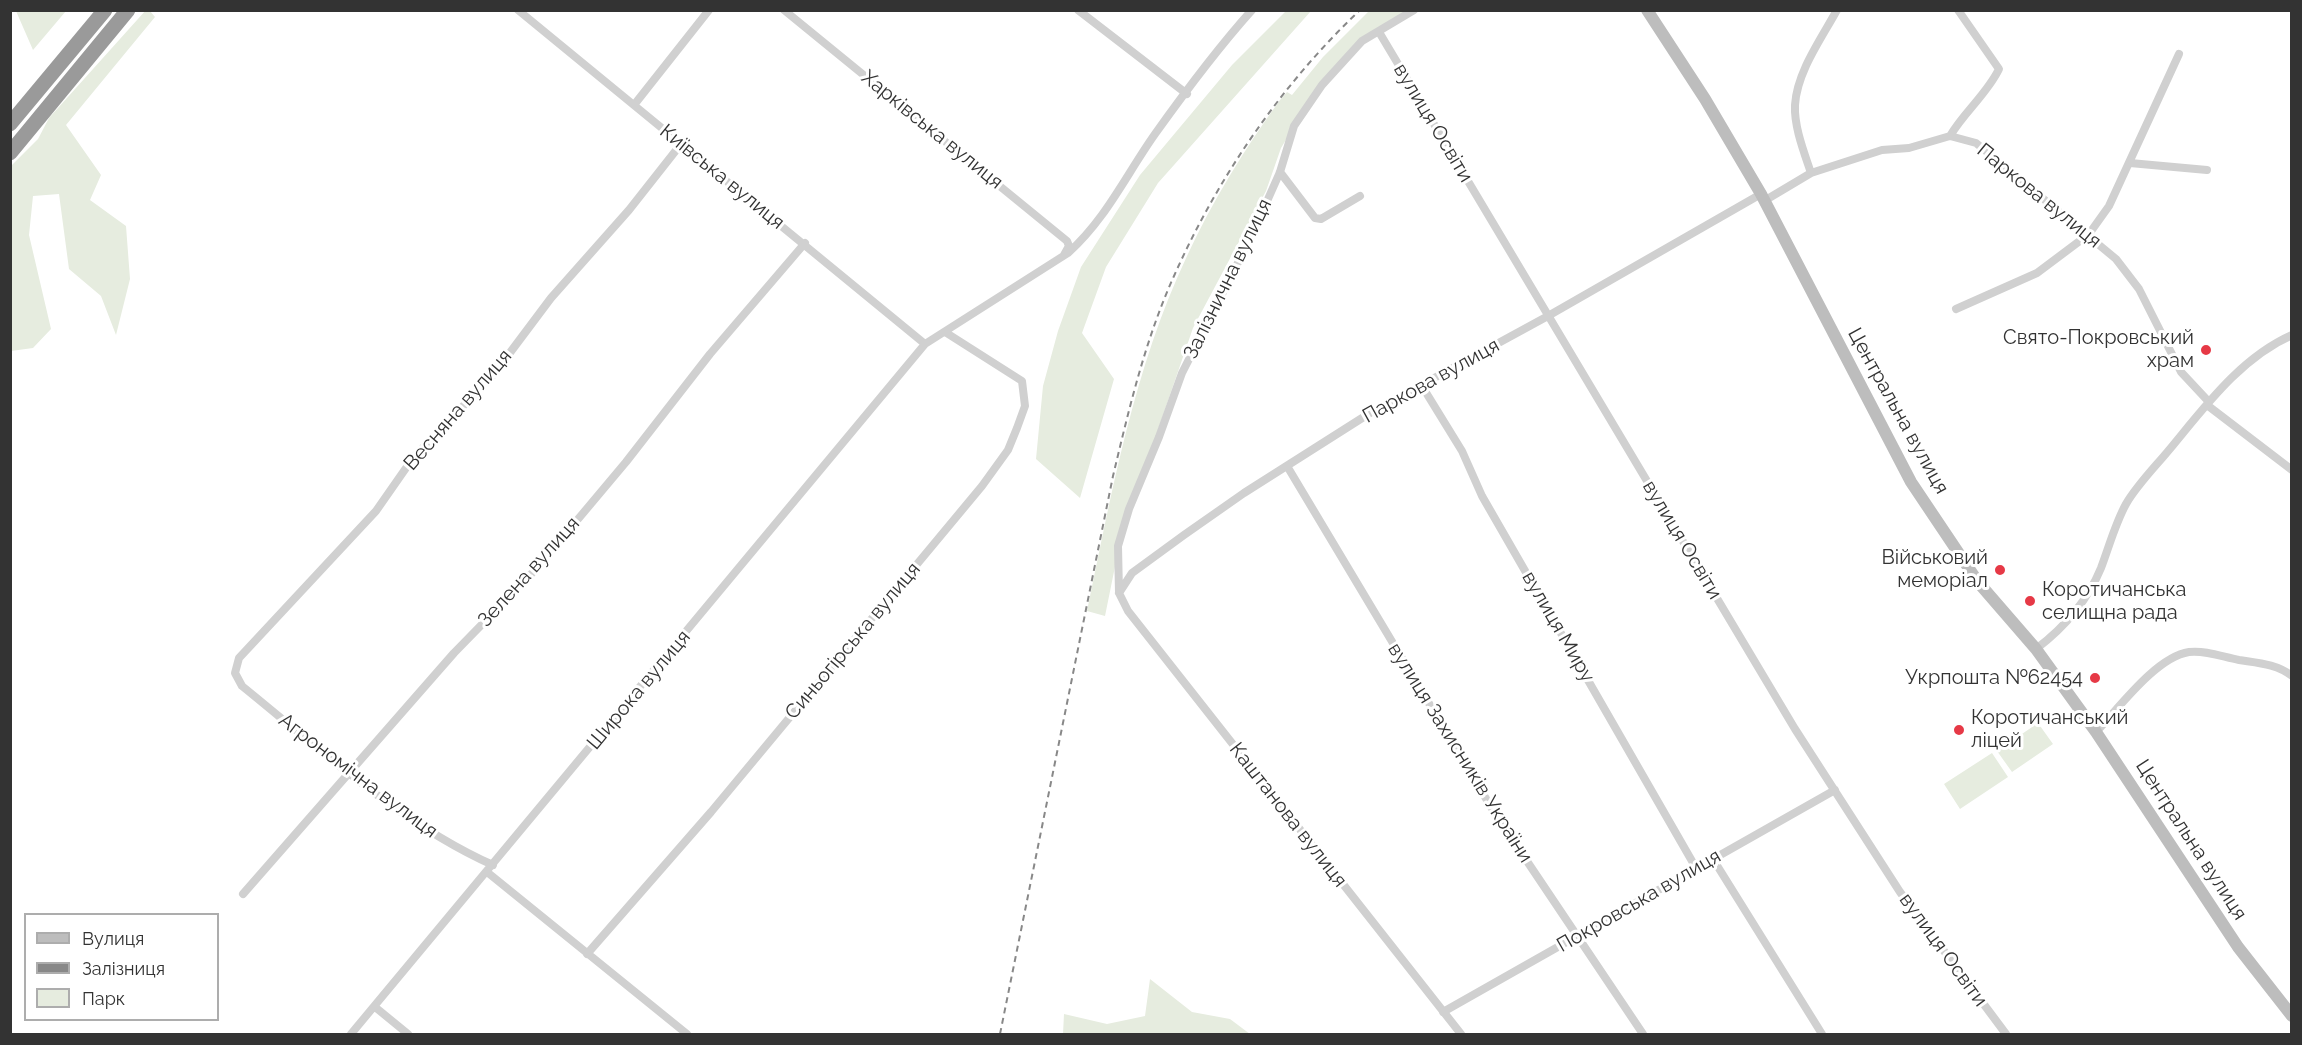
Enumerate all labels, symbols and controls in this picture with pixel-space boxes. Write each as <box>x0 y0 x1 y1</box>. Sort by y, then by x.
street label: вулиця Освіти <box>1388 59 1478 187</box>
street label: Харківська вулиця <box>856 66 1008 194</box>
street label: Київська вулиця <box>655 119 789 235</box>
street label: Паркова вулиця <box>1972 139 2106 253</box>
street label: Залізнична вулиця <box>1179 195 1277 363</box>
street label: Центральна вулиця <box>1842 324 1954 498</box>
place label: Свято-Покровський храм <box>2003 326 2194 373</box>
street label: Паркова вулиця <box>1358 333 1504 429</box>
marker: Свято-Покровський храм <box>2199 343 2213 357</box>
street label: Весняна вулиця <box>399 345 517 475</box>
street label: вулиця Освіти <box>1637 476 1727 604</box>
street label: Зелена вулиця <box>473 512 585 632</box>
place label: Військовий меморіал <box>1881 546 1988 593</box>
street label: Синьогірська вулиця <box>780 558 926 724</box>
marker: Військовий меморіал <box>1993 563 2007 577</box>
street label: вулиця Миру <box>1517 567 1599 687</box>
place label: Коротичанська селищна рада <box>2042 578 2186 625</box>
marker: Коротичанська селищна рада <box>2023 594 2037 608</box>
street label: Широка вулиця <box>582 626 696 754</box>
street label: вулиця Захисників України <box>1382 639 1538 867</box>
place label: Укрпошта №62454 <box>1905 666 2083 690</box>
marker: Укрпошта №62454 <box>2088 671 2102 685</box>
place label: Коротичанський ліцей <box>1971 706 2128 753</box>
street label: Агрономічна вулиця <box>274 708 442 844</box>
marker: Коротичанський ліцей <box>1952 723 1966 737</box>
street label: Каштанова вулиця <box>1224 738 1352 892</box>
street label: Центральна вулиця <box>2130 755 2252 925</box>
street label: Покровська вулиця <box>1553 844 1725 958</box>
street label: вулиця Освіти <box>1894 889 1992 1011</box>
legend <box>24 913 219 1021</box>
text: Вулиця <box>82 928 144 949</box>
text: Залізниця <box>82 958 165 979</box>
text: Парк <box>82 988 125 1009</box>

